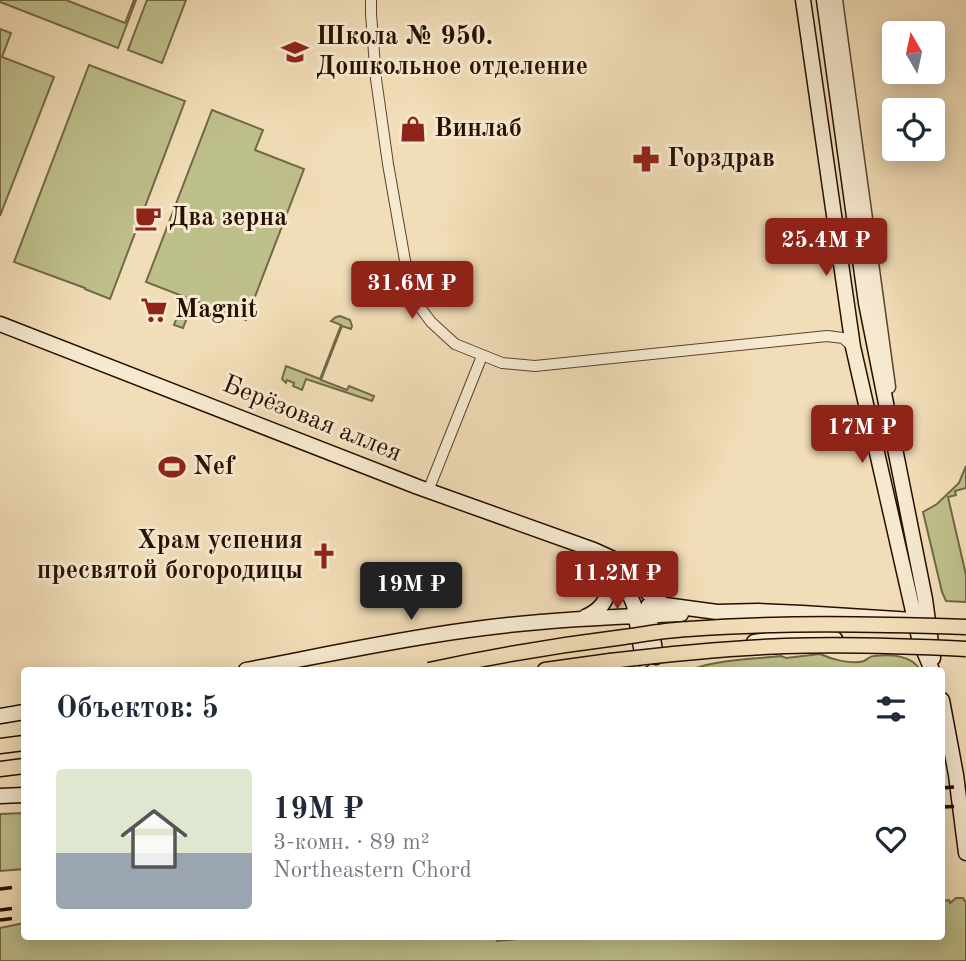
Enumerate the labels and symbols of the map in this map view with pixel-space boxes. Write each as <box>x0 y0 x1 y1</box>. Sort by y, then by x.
north arrow <box>882 21 945 84</box>
place label: Школа № 950. Дошкольное отделение <box>316 24 588 80</box>
school or university icon: Школа № 950. Дошкольное отделение <box>280 37 310 67</box>
shop icon: Винлаб <box>398 114 428 144</box>
place label: Винлаб <box>434 116 522 142</box>
pharmacy icon: Горздрав <box>631 144 661 174</box>
place label: Горздрав <box>667 146 775 172</box>
cafe icon: Два зерна <box>133 203 163 233</box>
place label: Два зерна <box>169 205 287 231</box>
pin: 25.4M ₽ <box>761 218 891 278</box>
pin: 31.6M ₽ <box>347 262 477 321</box>
supermarket icon: Magnit <box>139 295 169 325</box>
place label: Magnit <box>175 297 257 323</box>
street label: Берёзовая аллея <box>219 371 405 467</box>
pin: 17M ₽ <box>813 406 911 465</box>
sports icon: Nef <box>157 452 187 482</box>
place label: Nef <box>193 454 236 480</box>
place label: Храм успения пресвятой богородицы <box>37 528 303 584</box>
church icon: Храм успения пресвятой богородицы <box>309 541 339 571</box>
pin: 11.2M ₽ <box>552 552 682 611</box>
pin: 19M ₽ <box>362 562 460 622</box>

